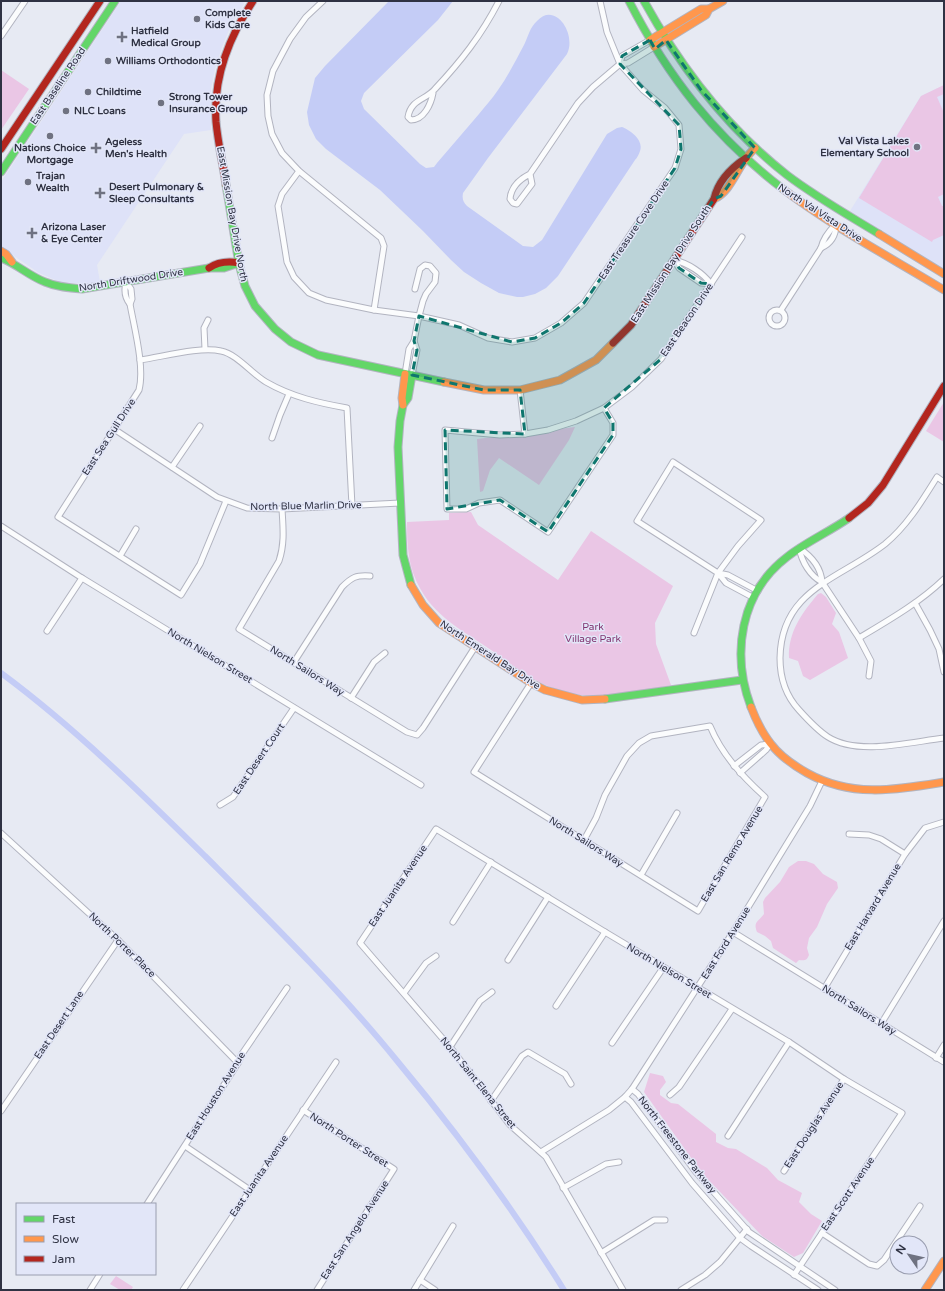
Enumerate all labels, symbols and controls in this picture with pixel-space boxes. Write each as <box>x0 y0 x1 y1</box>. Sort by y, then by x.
place label: Complete Kids Care <box>205 7 251 31</box>
marker: Complete Kids Care <box>192 14 202 24</box>
place label: Hatfield Medical Group <box>131 25 201 49</box>
marker: Hatfield Medical Group <box>116 31 128 43</box>
street label: East Baseline Road <box>28 45 88 127</box>
place label: Williams Orthodontics <box>116 55 221 67</box>
marker: Williams Orthodontics <box>103 56 113 66</box>
place label: Childtime <box>96 86 142 98</box>
marker: Childtime <box>83 87 93 97</box>
place label: Strong Tower Insurance Group <box>169 91 248 115</box>
marker: Strong Tower Insurance Group <box>156 98 166 108</box>
place label: NLC Loans <box>74 105 126 117</box>
marker: NLC Loans <box>61 106 71 116</box>
marker: Nations Choice Mortgage <box>45 131 55 141</box>
place label: Val Vista Lakes Elementary School <box>820 135 909 159</box>
place label: Ageless Men's Health <box>105 136 167 160</box>
place label: Nations Choice Mortgage <box>14 142 86 166</box>
marker: Ageless Men's Health <box>90 142 102 154</box>
marker: Val Vista Lakes Elementary School <box>912 142 922 152</box>
street label: East Mission Bay Drive North <box>214 145 250 283</box>
place label: Trajan Wealth <box>35 170 69 194</box>
marker: Trajan Wealth <box>23 177 33 187</box>
street label: East Treasure Cove Drive <box>596 178 672 282</box>
place label: Desert Pulmonary & Sleep Consultants <box>109 181 204 205</box>
street label: North Val Vista Drive <box>776 181 865 245</box>
marker: Desert Pulmonary & Sleep Consultants <box>94 187 106 199</box>
street label: East Mission Bay Drive South <box>628 203 714 325</box>
place label: Arizona Laser & Eye Center <box>41 221 106 245</box>
marker: Arizona Laser & Eye Center <box>26 227 38 239</box>
street label: North Driftwood Drive <box>78 266 184 294</box>
street label: East Beacon Drive <box>658 281 716 359</box>
street label: East Sea Gull Drive <box>80 396 138 478</box>
street label: North Blue Marlin Drive <box>250 499 362 513</box>
street label: North Emerald Bay Drive <box>438 618 543 692</box>
park label: Park Village Park <box>565 621 621 645</box>
street label: North Nielson Street <box>165 626 255 686</box>
street label: North Sailors Way <box>268 643 347 699</box>
street label: East Desert Court <box>231 721 287 797</box>
street label: East San Remo Avenue <box>699 803 766 904</box>
street label: North Sailors Way <box>547 814 626 870</box>
street label: East Juanita Avenue <box>366 843 430 929</box>
street label: East Harvard Avenue <box>842 861 904 953</box>
street label: East Ford Avenue <box>699 904 753 981</box>
street label: North Porter Place <box>86 910 158 980</box>
street label: North Nielson Street <box>624 941 714 1001</box>
street label: North Sailors Way <box>820 982 899 1038</box>
street label: East Desert Lane <box>32 988 87 1061</box>
street label: North Saint Elena Street <box>437 1035 519 1131</box>
street label: East Houston Avenue <box>184 1049 248 1142</box>
street label: East Douglas Avenue <box>782 1079 847 1170</box>
street label: North Freestone Parkway <box>635 1094 719 1197</box>
street label: North Porter Street <box>307 1110 391 1170</box>
street label: East Juanita Avenue <box>227 1133 291 1219</box>
street label: East Scott Avenue <box>819 1154 877 1233</box>
street label: East San Angelo Avenue <box>318 1178 392 1282</box>
legend <box>16 1203 156 1275</box>
text: Fast <box>52 1212 76 1226</box>
text: Slow <box>52 1232 79 1246</box>
north arrow <box>889 1235 929 1275</box>
text: N <box>893 1242 909 1257</box>
text: Jam <box>52 1252 75 1266</box>

